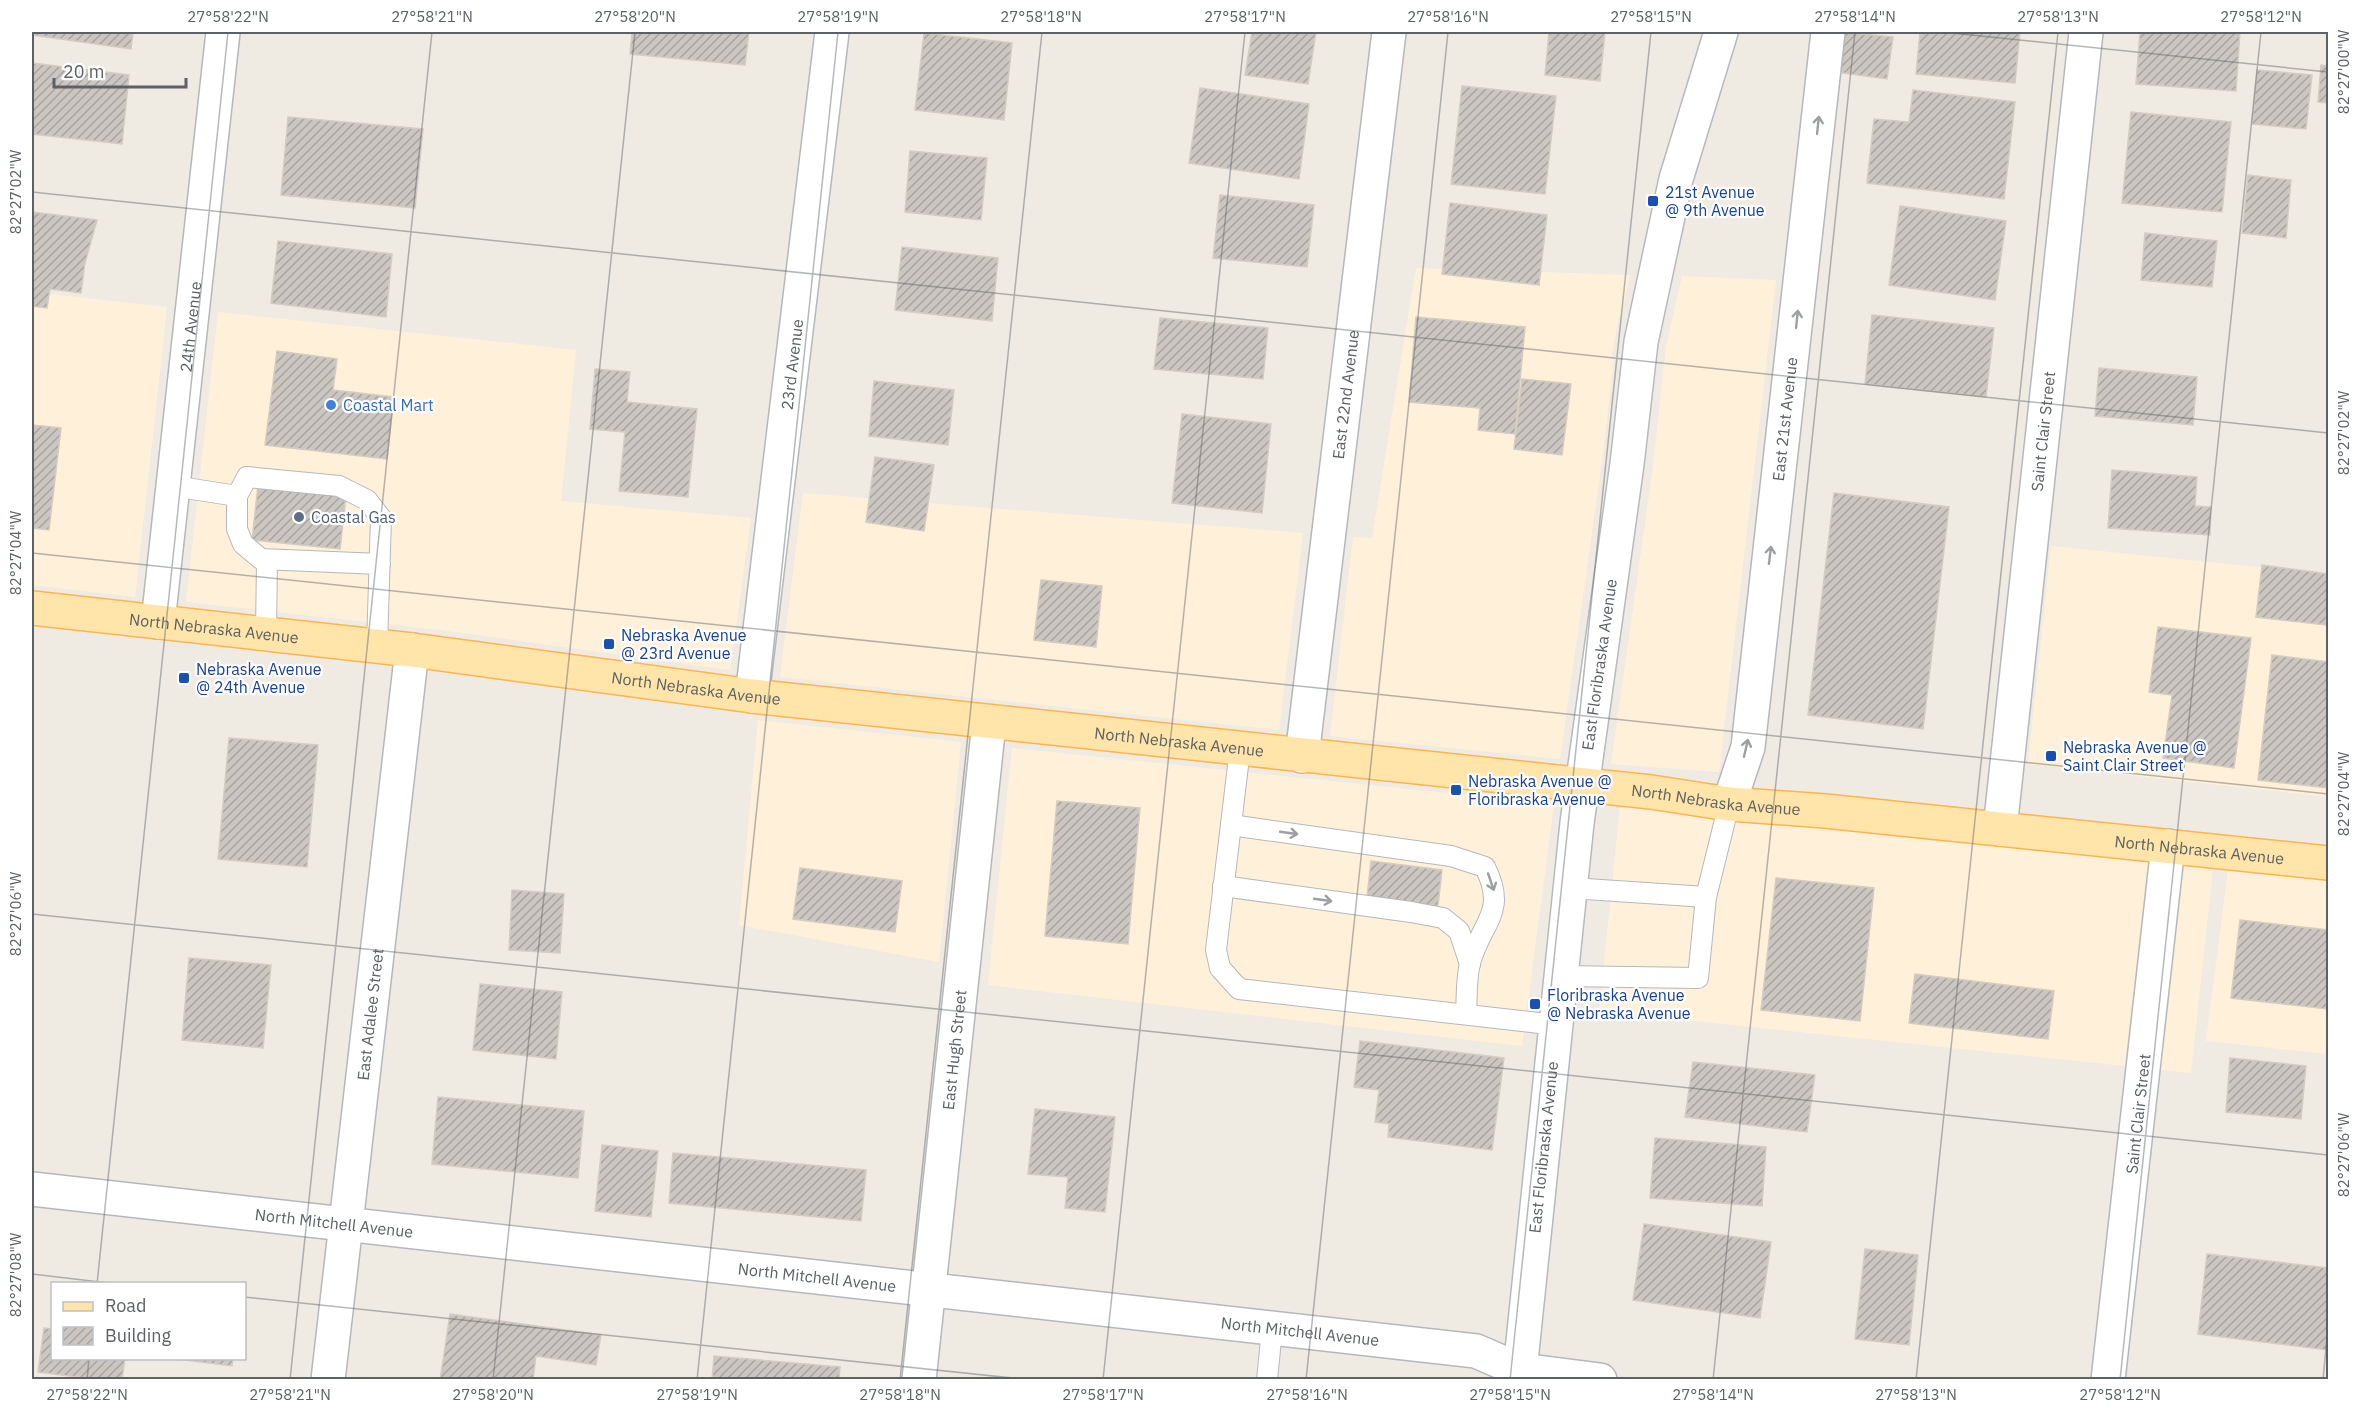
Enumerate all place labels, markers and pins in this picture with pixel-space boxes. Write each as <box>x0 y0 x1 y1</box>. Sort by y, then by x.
place label: 21st Avenue @ 9th Avenue <box>1665 182 1765 220</box>
marker: 21st Avenue @ 9th Avenue <box>1646 194 1660 208</box>
place label: Coastal Mart <box>343 395 434 415</box>
marker: Coastal Mart <box>324 398 338 412</box>
place label: Coastal Gas <box>311 507 396 527</box>
marker: Coastal Gas <box>292 510 306 524</box>
place label: Nebraska Avenue @ 23rd Avenue <box>621 625 747 663</box>
marker: Nebraska Avenue @ 23rd Avenue <box>602 637 616 651</box>
place label: Nebraska Avenue @ 24th Avenue <box>196 659 322 697</box>
marker: Nebraska Avenue @ 24th Avenue <box>177 671 191 685</box>
place label: Nebraska Avenue @ Saint Clair Street <box>2063 737 2207 775</box>
marker: Nebraska Avenue @ Saint Clair Street <box>2044 749 2058 763</box>
place label: Nebraska Avenue @ Floribraska Avenue <box>1468 771 1612 809</box>
marker: Nebraska Avenue @ Floribraska Avenue <box>1449 783 1463 797</box>
place label: Floribraska Avenue @ Nebraska Avenue <box>1547 985 1691 1023</box>
marker: Floribraska Avenue @ Nebraska Avenue <box>1528 997 1542 1011</box>

